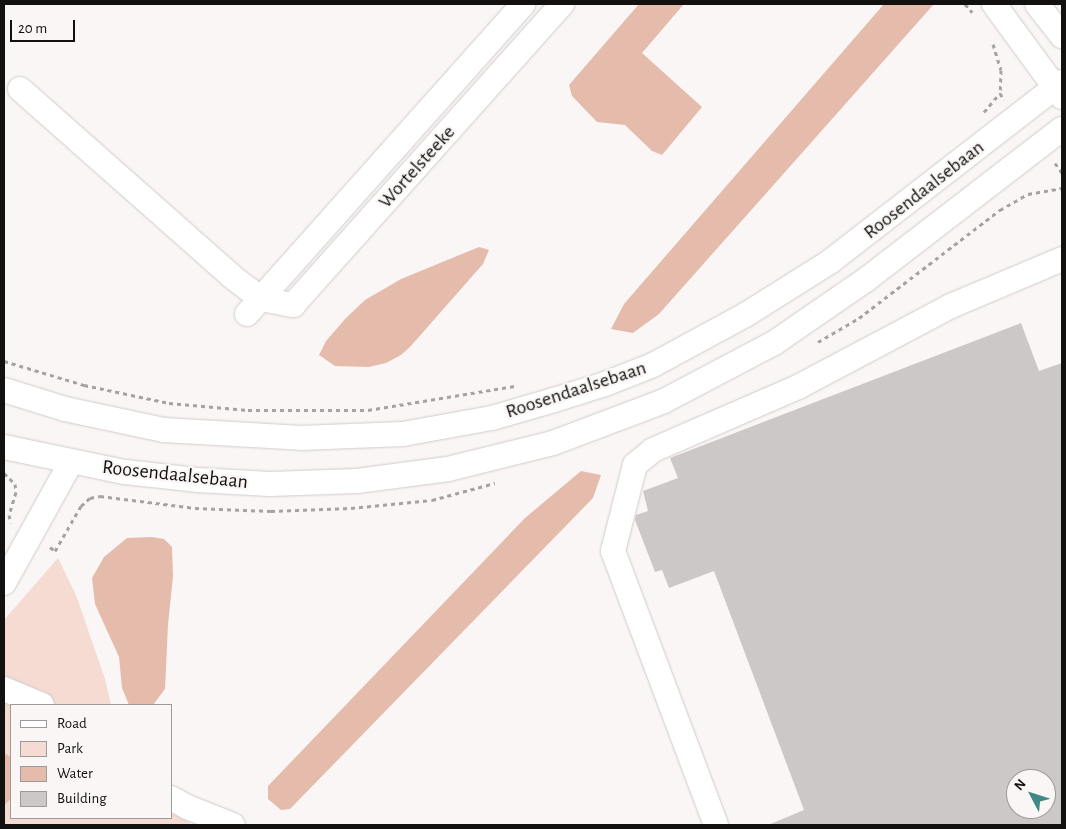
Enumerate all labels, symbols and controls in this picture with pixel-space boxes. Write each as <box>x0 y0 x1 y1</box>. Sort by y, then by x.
scale bar <box>12 10 78 42</box>
text: 20 m <box>18 21 47 36</box>
street label: Wortelsteeke <box>374 121 460 213</box>
street label: Roosendaalsebaan <box>859 136 989 244</box>
street label: Roosendaalsebaan <box>503 356 649 424</box>
street label: Roosendaalsebaan <box>101 455 249 495</box>
legend <box>10 704 172 819</box>
text: Road <box>57 716 87 731</box>
text: Park <box>57 741 83 756</box>
text: Water <box>57 766 93 781</box>
north arrow <box>1006 769 1056 819</box>
text: N <box>1012 777 1029 793</box>
text: Building <box>57 791 107 806</box>

